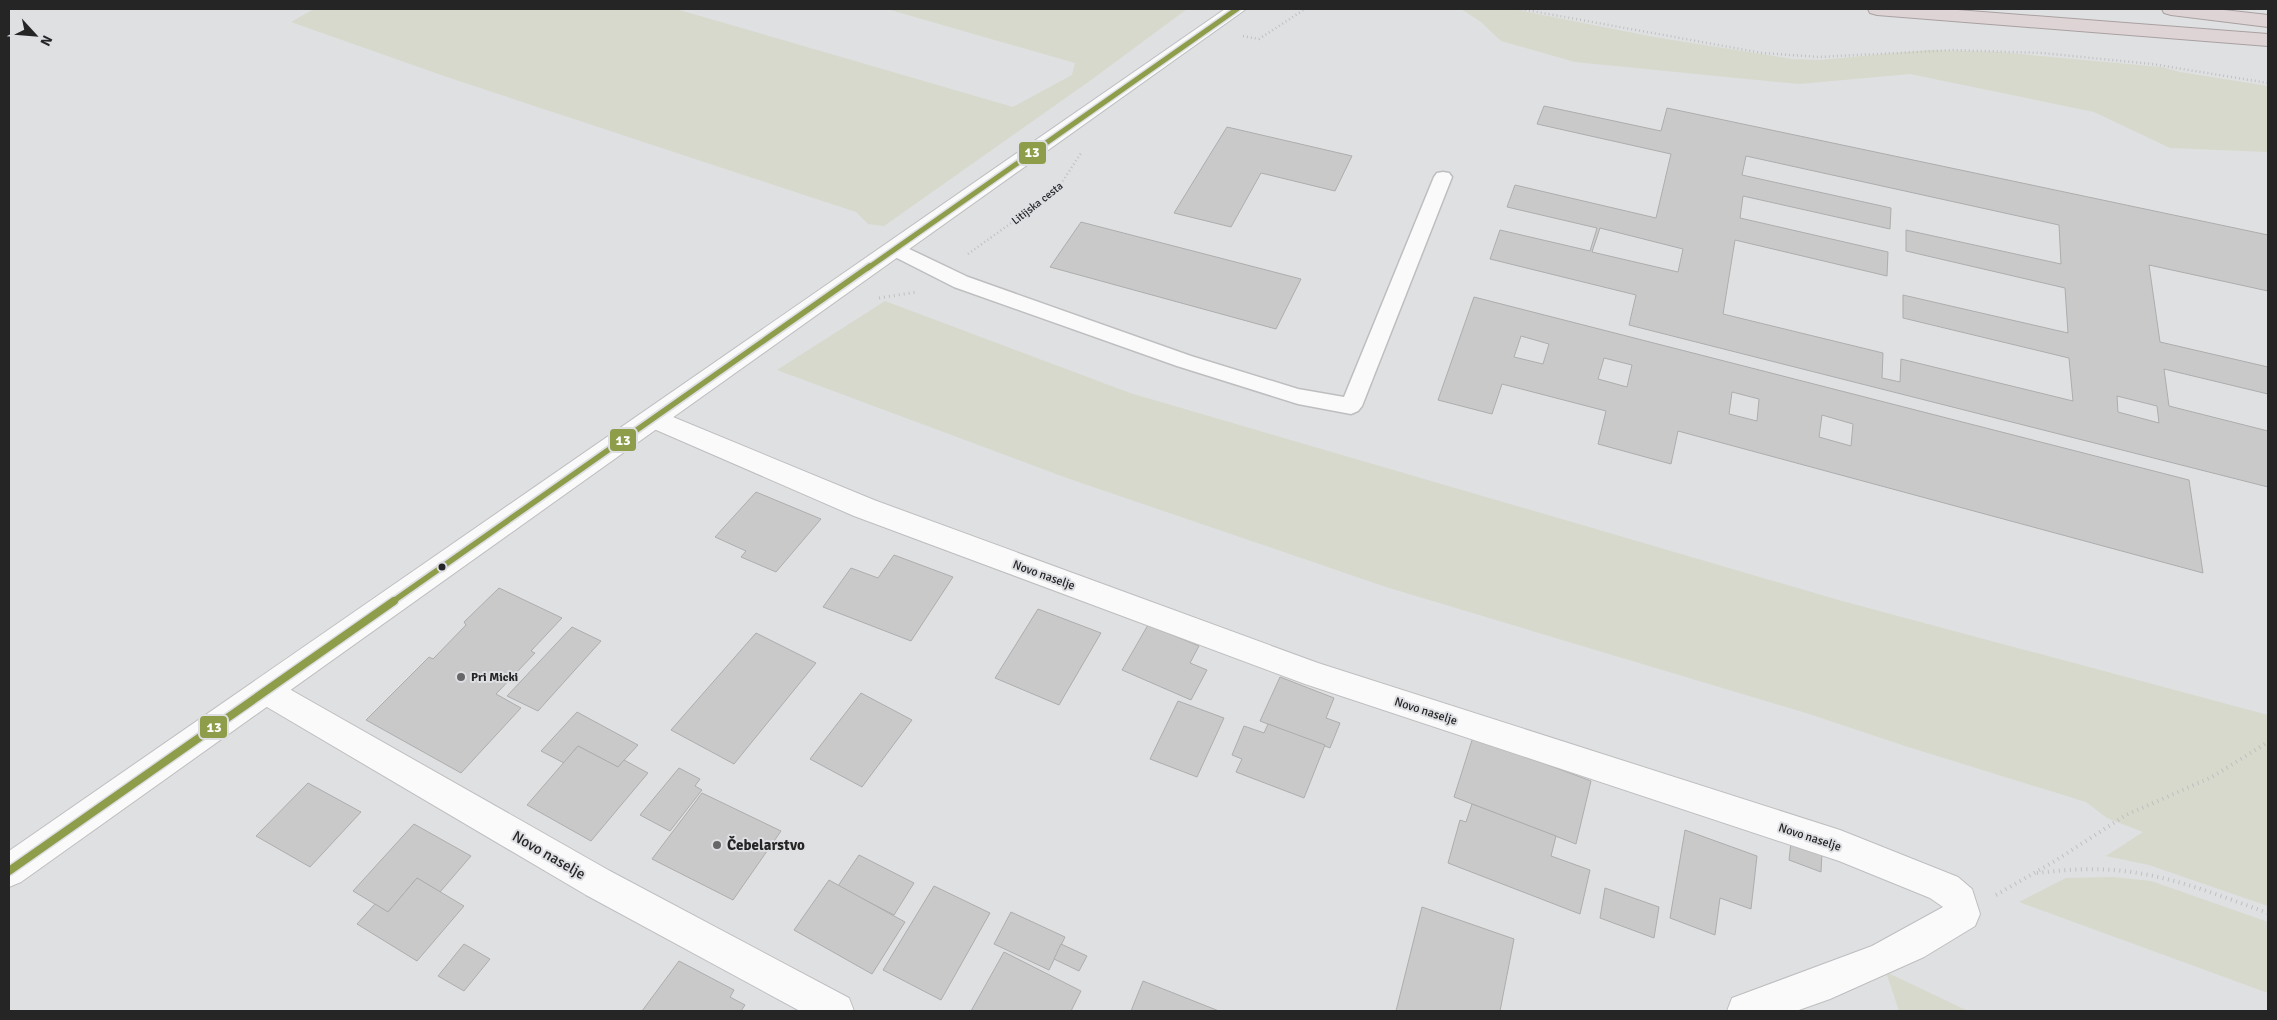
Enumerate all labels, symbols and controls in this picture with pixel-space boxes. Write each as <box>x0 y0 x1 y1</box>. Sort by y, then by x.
north arrow <box>10 10 60 60</box>
text: N <box>36 32 56 49</box>
line badge: 13 <box>1018 141 1047 165</box>
text: 13 <box>1024 144 1040 161</box>
street label: Litijska cesta <box>1009 179 1066 227</box>
line badge: 13 <box>609 428 637 452</box>
text: 13 <box>615 432 631 449</box>
street label: Novo naselje <box>1011 557 1077 594</box>
unlabelled marker <box>437 562 447 572</box>
place label: Pri Micki <box>471 670 518 685</box>
marker: Pri Micki <box>455 671 467 683</box>
street label: Novo naselje <box>1393 694 1459 729</box>
line badge: 13 <box>199 715 228 739</box>
text: 13 <box>206 719 222 736</box>
street label: Novo naselje <box>1777 820 1843 855</box>
street label: Novo naselje <box>509 827 589 883</box>
place label: Čebelarstvo <box>727 835 805 854</box>
marker: Čebelarstvo <box>711 839 723 851</box>

